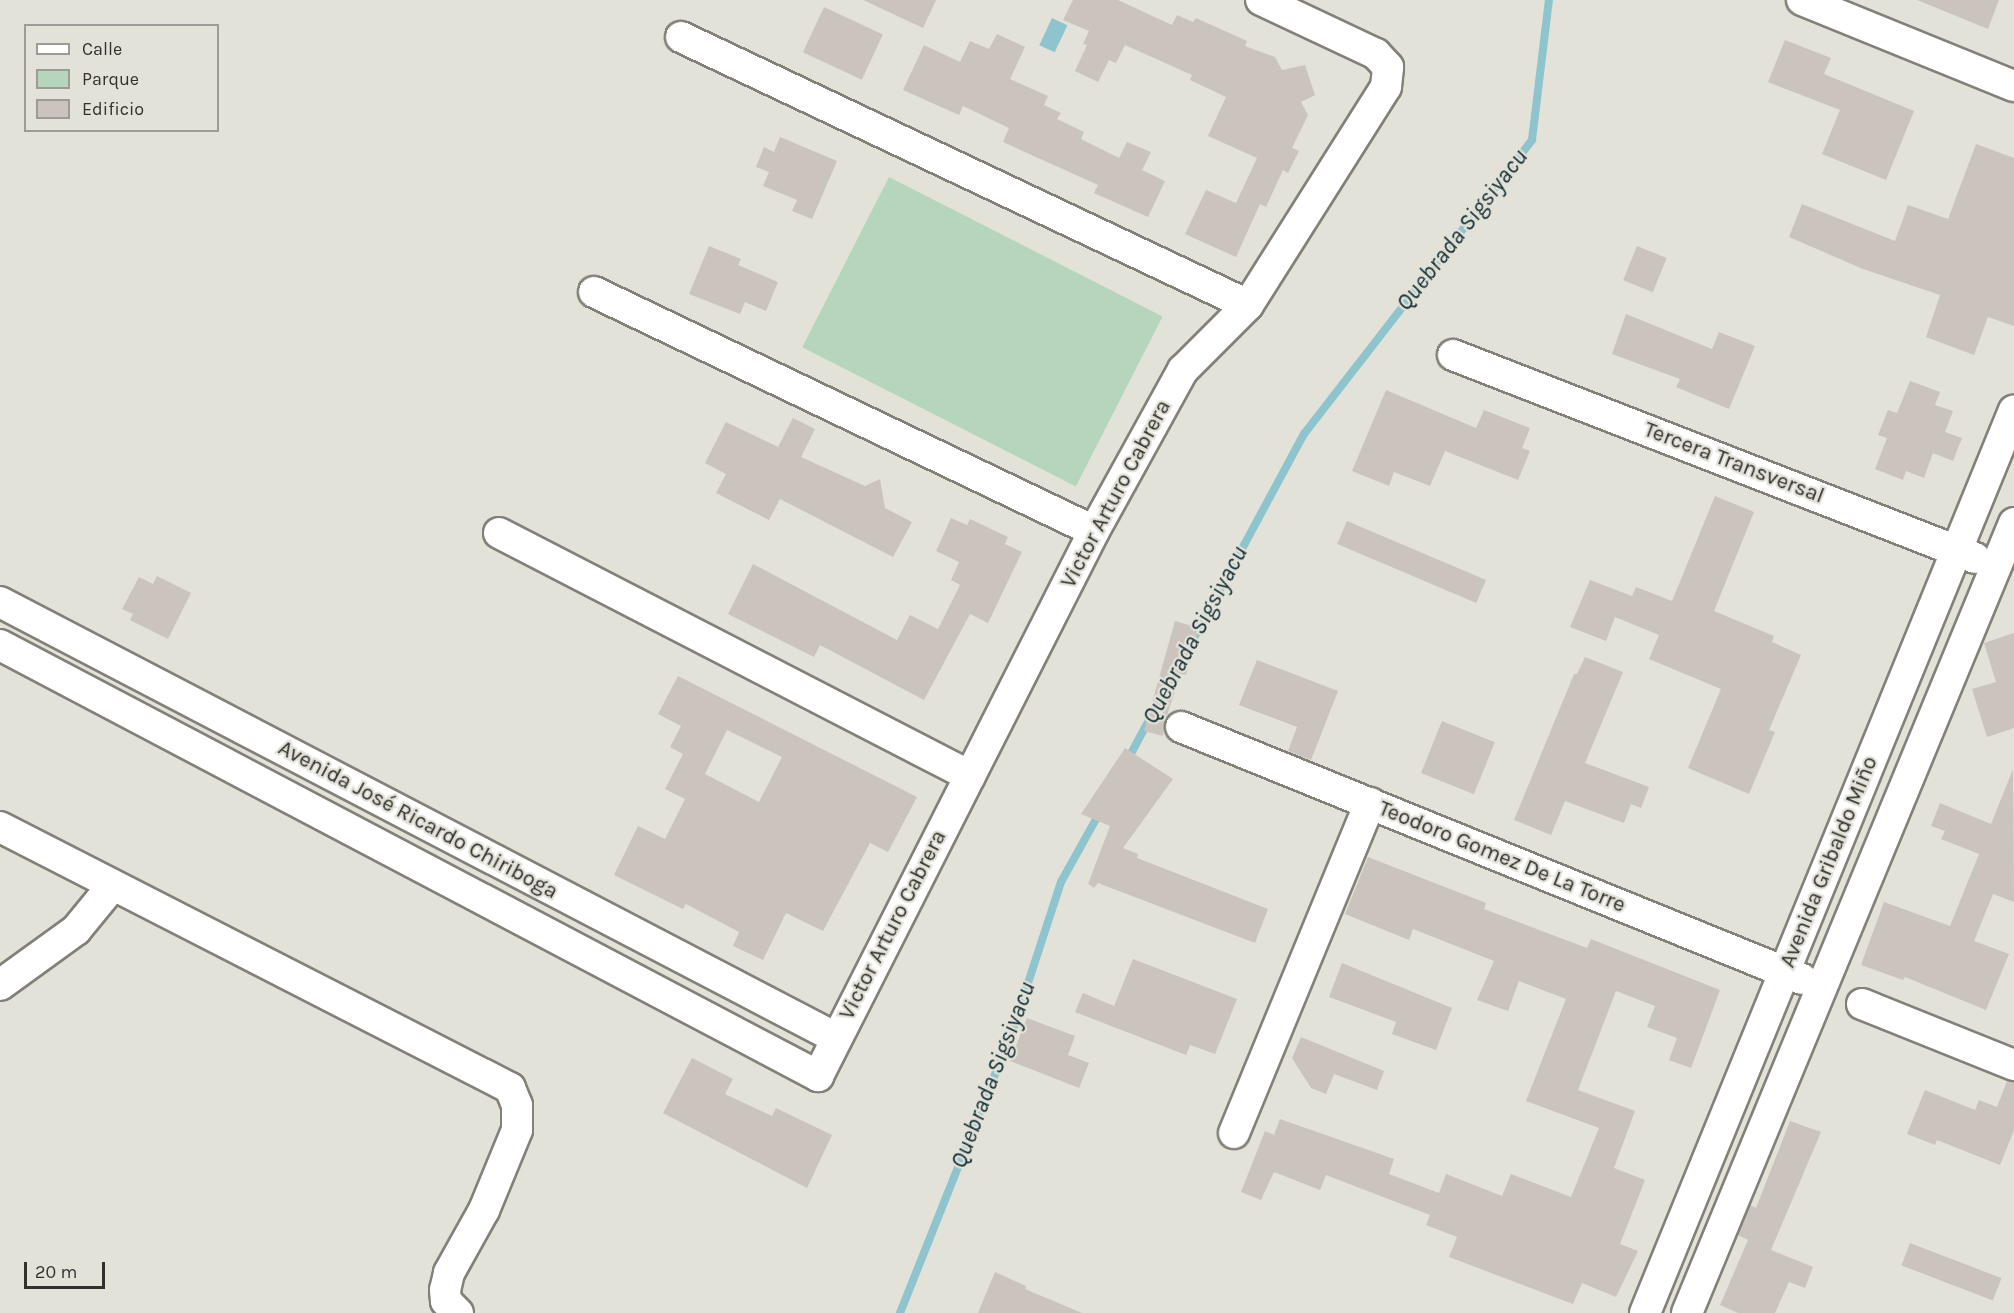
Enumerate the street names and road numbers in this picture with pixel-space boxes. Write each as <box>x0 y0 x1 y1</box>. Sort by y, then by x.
street label: Victor Arturo Cabrera <box>1055 395 1177 593</box>
street label: Tercera Transversal <box>1640 416 1828 510</box>
street label: Avenida José Ricardo Chiriboga <box>274 735 562 905</box>
street label: Avenida Gribaldo Miño <box>1775 753 1883 971</box>
street label: Teodoro Gomez De La Torre <box>1375 795 1629 919</box>
street label: Victor Arturo Cabrera <box>834 826 952 1024</box>

